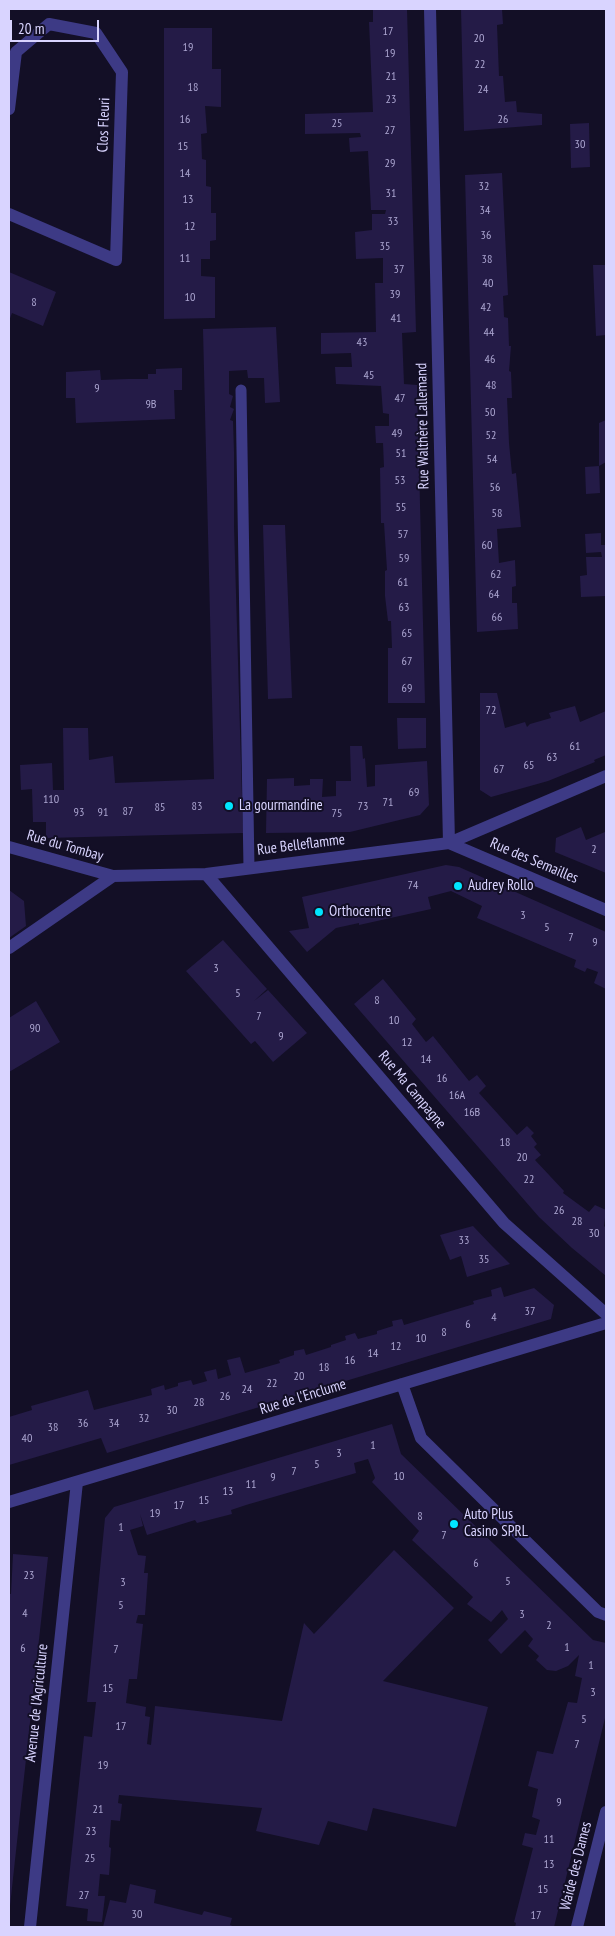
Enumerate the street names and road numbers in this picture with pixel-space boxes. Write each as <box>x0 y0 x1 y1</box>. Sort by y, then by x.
street label: Clos Fleuri <box>94 97 114 153</box>
street label: Rue Walthère Lallemand <box>413 363 433 489</box>
street label: Rue du Tombay <box>25 826 105 866</box>
street label: Rue Belleflamme <box>256 831 346 859</box>
street label: Rue des Semailles <box>487 834 581 888</box>
street label: Rue Ma Campagne <box>374 1047 450 1133</box>
street label: Rue de l'Enclume <box>258 1375 348 1419</box>
street label: Avenue de l'Agriculture <box>22 1643 52 1763</box>
street label: Waide des Dames <box>556 1820 596 1912</box>

